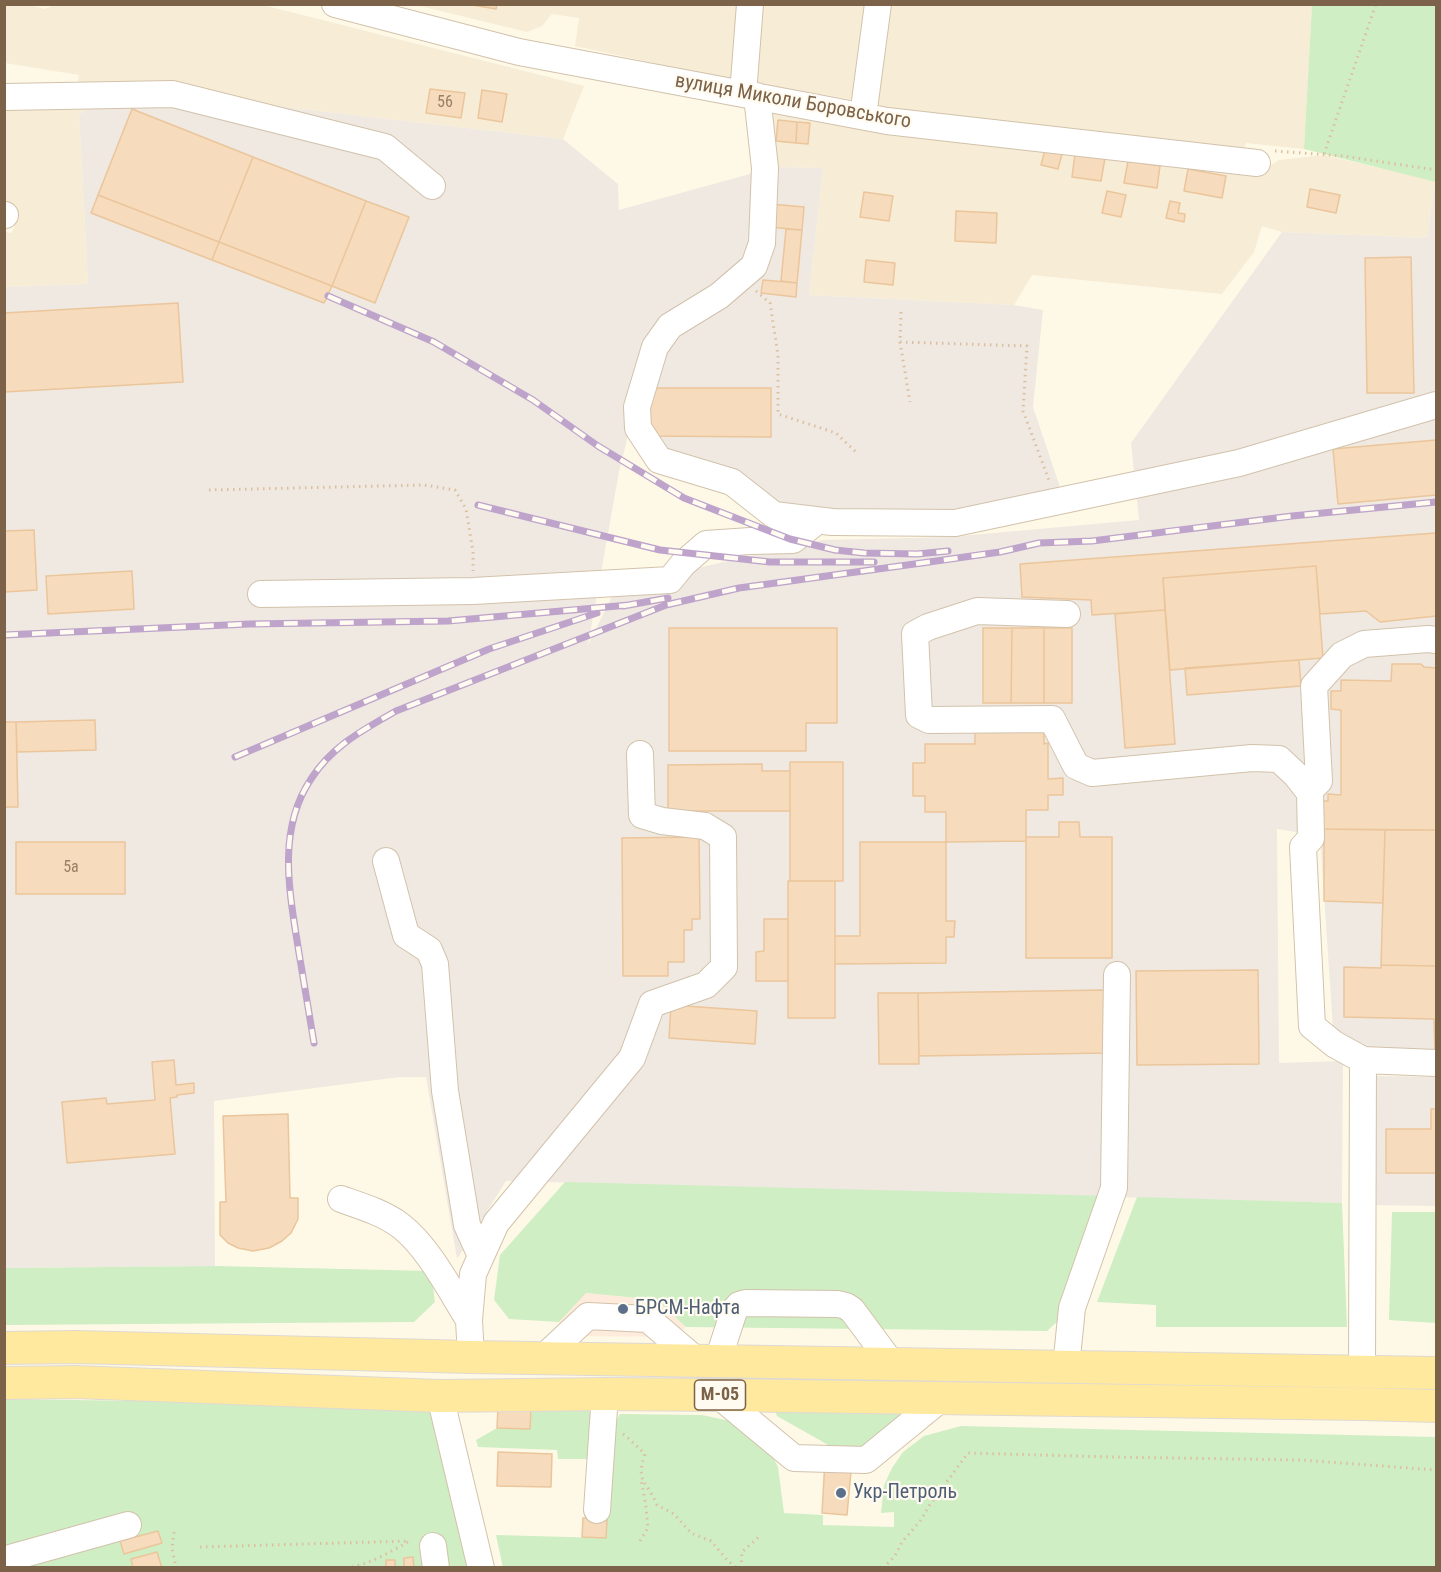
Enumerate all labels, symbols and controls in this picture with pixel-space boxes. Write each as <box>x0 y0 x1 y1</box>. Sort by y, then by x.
street label: вулиця Миколи Боровського <box>673 69 913 135</box>
house number: 56 <box>437 93 453 113</box>
house number: 5а <box>63 858 79 878</box>
place label: БРСМ-Нафта <box>635 1297 740 1321</box>
marker: БРСМ-Нафта <box>616 1302 630 1316</box>
road number: М-05 <box>694 1380 746 1410</box>
place label: Укр-Петроль <box>853 1481 957 1505</box>
marker: Укр-Петроль <box>834 1486 848 1500</box>

